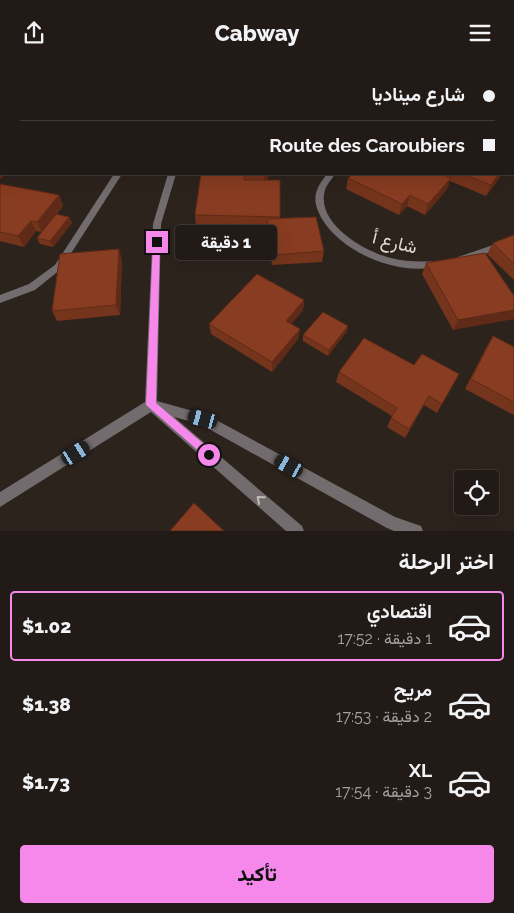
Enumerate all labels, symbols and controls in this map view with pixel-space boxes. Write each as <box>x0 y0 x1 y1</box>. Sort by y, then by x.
icon: share <box>20 19 48 47</box>
icon: menu <box>466 19 494 47</box>
text: Cabway <box>215 20 299 46</box>
text: شارع ميناديا <box>371 83 465 105</box>
text: Route des Caroubiers <box>269 134 465 156</box>
callout: 1 دقيقة <box>174 225 277 259</box>
street label: شارع أ <box>370 226 419 260</box>
route end <box>146 231 168 253</box>
text: 1 دقيقة <box>201 233 251 252</box>
car <box>186 408 219 430</box>
car <box>59 439 92 467</box>
route start <box>198 444 220 466</box>
car <box>272 452 305 480</box>
map controls <box>454 470 499 515</box>
button: locate <box>454 470 499 515</box>
one-way arrow <box>256 495 265 504</box>
text: اختر الرحلة <box>398 548 494 574</box>
text: اقتصادي <box>367 600 432 622</box>
icon: car <box>447 604 492 649</box>
text: $1.02 <box>22 615 71 637</box>
text: 1 دقيقة · 17:52 <box>337 629 432 648</box>
text: مريح <box>394 678 432 700</box>
icon: car <box>447 682 492 727</box>
text: $1.38 <box>22 693 71 715</box>
text: 2 دقيقة · 17:53 <box>336 707 432 726</box>
text: XL <box>409 759 432 781</box>
icon: car <box>447 760 492 805</box>
text: $1.73 <box>22 771 70 793</box>
text: 3 دقيقة · 17:54 <box>335 782 432 801</box>
button: تأكيد <box>20 845 494 903</box>

